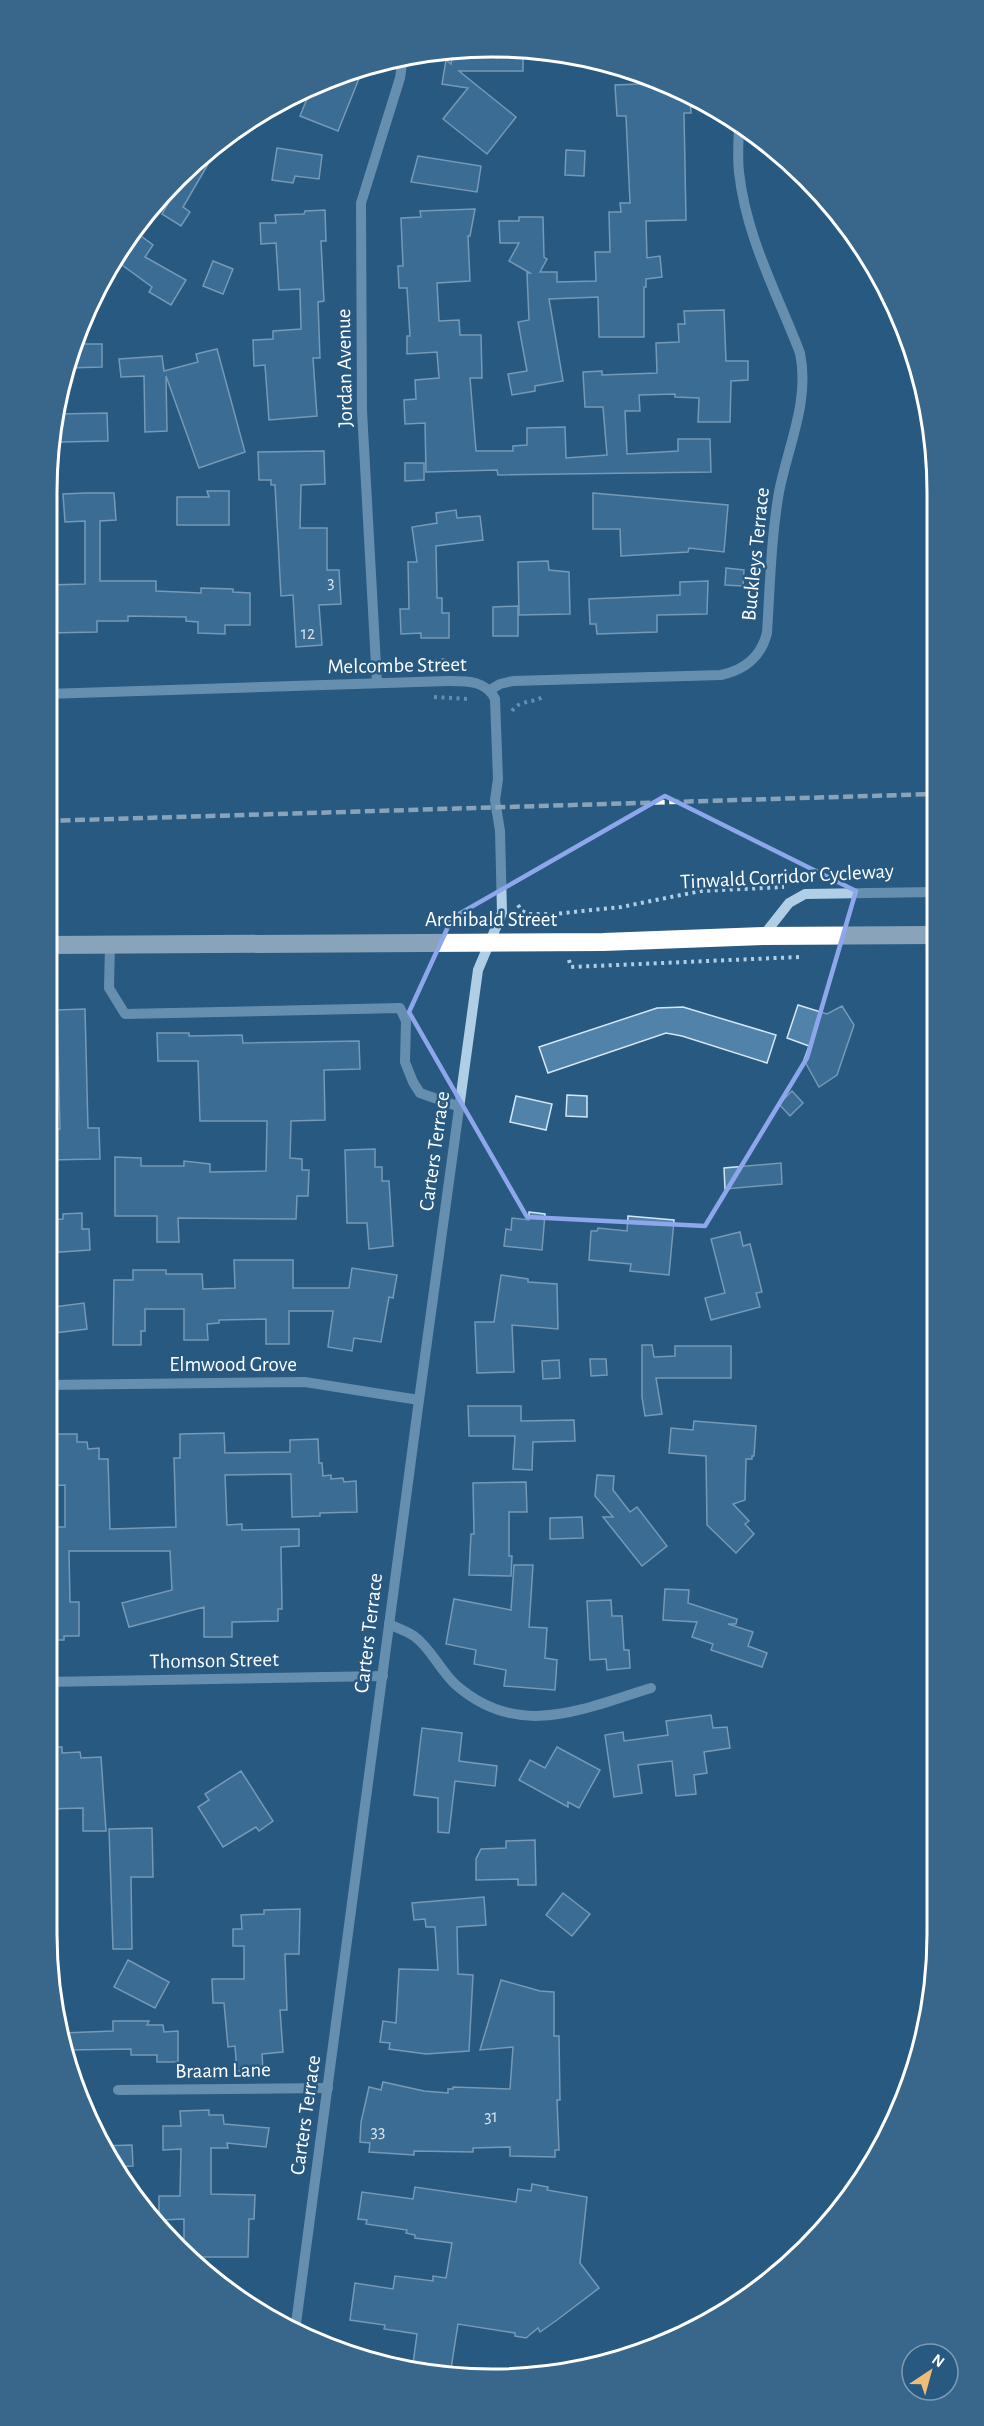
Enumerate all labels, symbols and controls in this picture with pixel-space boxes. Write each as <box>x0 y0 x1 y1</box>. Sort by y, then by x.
street label: Jordan Avenue <box>333 308 356 428</box>
street label: Buckleys Terrace <box>738 486 773 622</box>
house number: 3 <box>327 574 335 592</box>
house number: 12 <box>301 625 315 643</box>
street label: Melcombe Street <box>327 654 467 677</box>
street label: Tinwald Corridor Cycleway <box>680 860 894 893</box>
street label: Archibald Street <box>425 909 557 930</box>
street label: Carters Terrace <box>416 1090 453 1212</box>
street label: Elmwood Grove <box>169 1354 297 1375</box>
street label: Carters Terrace <box>351 1572 386 1694</box>
street label: Thomson Street <box>149 1649 279 1672</box>
street label: Carters Terrace <box>287 2054 324 2176</box>
street label: Braam Lane <box>175 2059 271 2082</box>
house number: 31 <box>484 2108 498 2126</box>
house number: 33 <box>371 2123 385 2141</box>
north arrow <box>900 2342 960 2402</box>
text: N <box>929 2351 947 2370</box>

